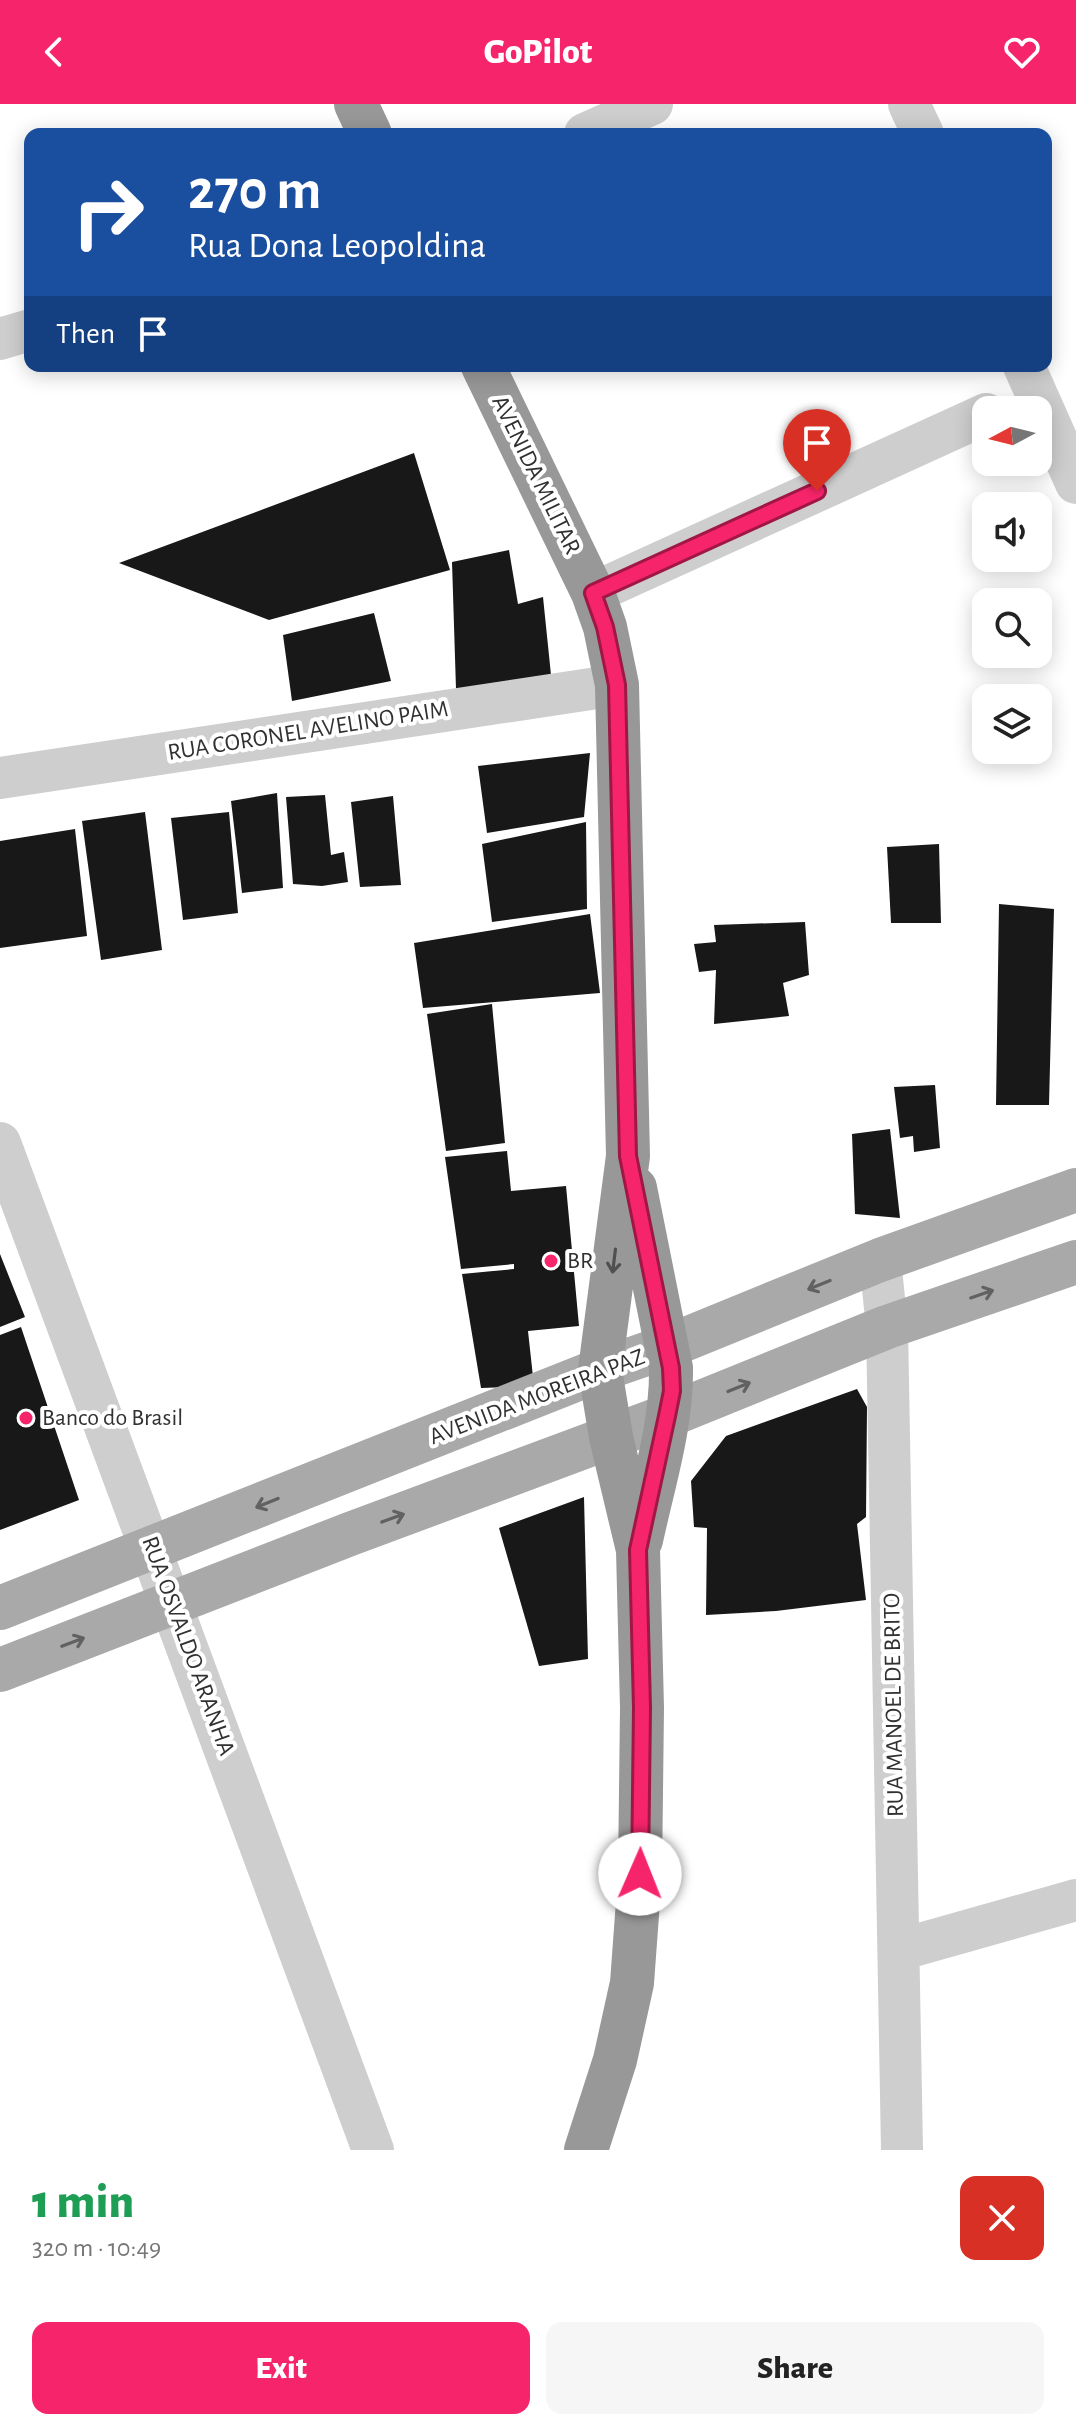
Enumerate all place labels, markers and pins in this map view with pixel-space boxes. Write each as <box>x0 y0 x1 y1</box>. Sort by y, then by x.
pin <box>783 409 851 491</box>
place label: BR <box>567 1249 593 1273</box>
marker: BR <box>542 1252 560 1270</box>
place label: Banco do Brasil <box>42 1406 183 1430</box>
marker: Banco do Brasil <box>17 1409 35 1427</box>

